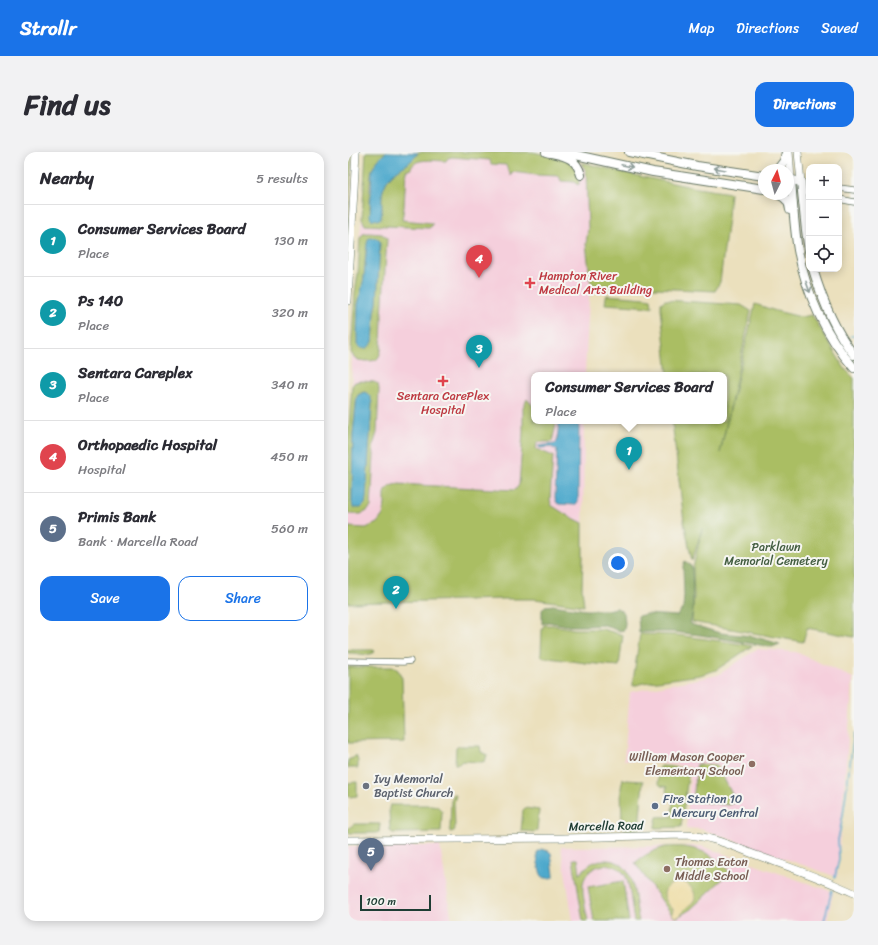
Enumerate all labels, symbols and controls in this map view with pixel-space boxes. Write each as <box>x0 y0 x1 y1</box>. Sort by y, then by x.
text: Strollr <box>20 12 76 45</box>
text: Map <box>688 16 714 41</box>
text: Directions <box>736 16 799 41</box>
text: Saved <box>821 16 858 41</box>
text: Find us <box>24 80 111 129</box>
button: Directions <box>755 82 854 127</box>
text: Nearby <box>40 163 94 193</box>
one-way arrow <box>620 163 633 171</box>
north arrow <box>758 164 794 200</box>
map controls <box>806 164 842 272</box>
button: + <box>806 164 842 200</box>
one-way arrow <box>714 165 727 173</box>
text: 5 results <box>256 167 308 190</box>
button: − <box>806 200 842 236</box>
text: Consumer Services Board <box>78 216 245 242</box>
text: 1 <box>50 229 56 252</box>
text: 130 m <box>274 229 308 252</box>
button: locate <box>806 236 842 272</box>
text: Place <box>78 242 109 265</box>
pin: 4 <box>466 245 492 278</box>
place label: Hampton River Medical Arts Building <box>539 265 652 301</box>
marker: Hampton River Medical Arts Building <box>524 277 536 289</box>
one-way arrow <box>805 281 813 293</box>
text: Ps 140 <box>78 288 123 314</box>
text: 2 <box>49 301 57 324</box>
text: 320 m <box>272 301 308 324</box>
text: Place <box>78 314 109 337</box>
pin: 3 <box>466 335 492 368</box>
text: Sentara Careplex <box>78 360 193 386</box>
popup <box>531 372 727 424</box>
text: 3 <box>49 373 57 396</box>
text: 340 m <box>271 373 308 396</box>
text: Consumer Services Board <box>545 374 713 400</box>
marker: Sentara CarePlex Hospital <box>437 375 449 387</box>
place label: Sentara CarePlex Hospital <box>397 385 490 421</box>
text: Place <box>78 386 109 409</box>
text: Place <box>545 400 577 423</box>
text: Orthopaedic Hospital <box>78 432 217 458</box>
pin: 1 <box>616 437 642 470</box>
text: 4 <box>49 445 57 468</box>
text: 450 m <box>270 445 308 468</box>
text: Hospital <box>78 458 126 481</box>
text: Primis Bank <box>78 504 156 530</box>
text: 5 <box>49 517 57 540</box>
text: 560 m <box>271 517 308 540</box>
text: Bank · Marcella Road <box>78 530 198 553</box>
park label: Parklawn Memorial Cemetery <box>724 536 828 572</box>
your location <box>608 553 628 573</box>
button: Save <box>40 576 170 621</box>
button: Share <box>178 576 308 621</box>
pin: 2 <box>383 576 409 609</box>
place label: William Mason Cooper Elementary School <box>629 746 745 782</box>
marker: William Mason Cooper Elementary School <box>747 759 757 769</box>
place label: Ivy Memorial Baptist Church <box>373 768 453 804</box>
marker: Ivy Memorial Baptist Church <box>361 781 371 791</box>
place label: Fire Station 10 - Mercury Central <box>663 788 759 824</box>
marker: Fire Station 10 - Mercury Central <box>650 801 660 811</box>
street label: Marcella Road <box>569 814 644 838</box>
pin: 5 <box>358 838 384 871</box>
place label: Thomas Eaton Middle School <box>675 851 749 887</box>
marker: Thomas Eaton Middle School <box>662 864 672 874</box>
text: 100 m <box>366 892 396 911</box>
scale bar <box>360 893 431 912</box>

